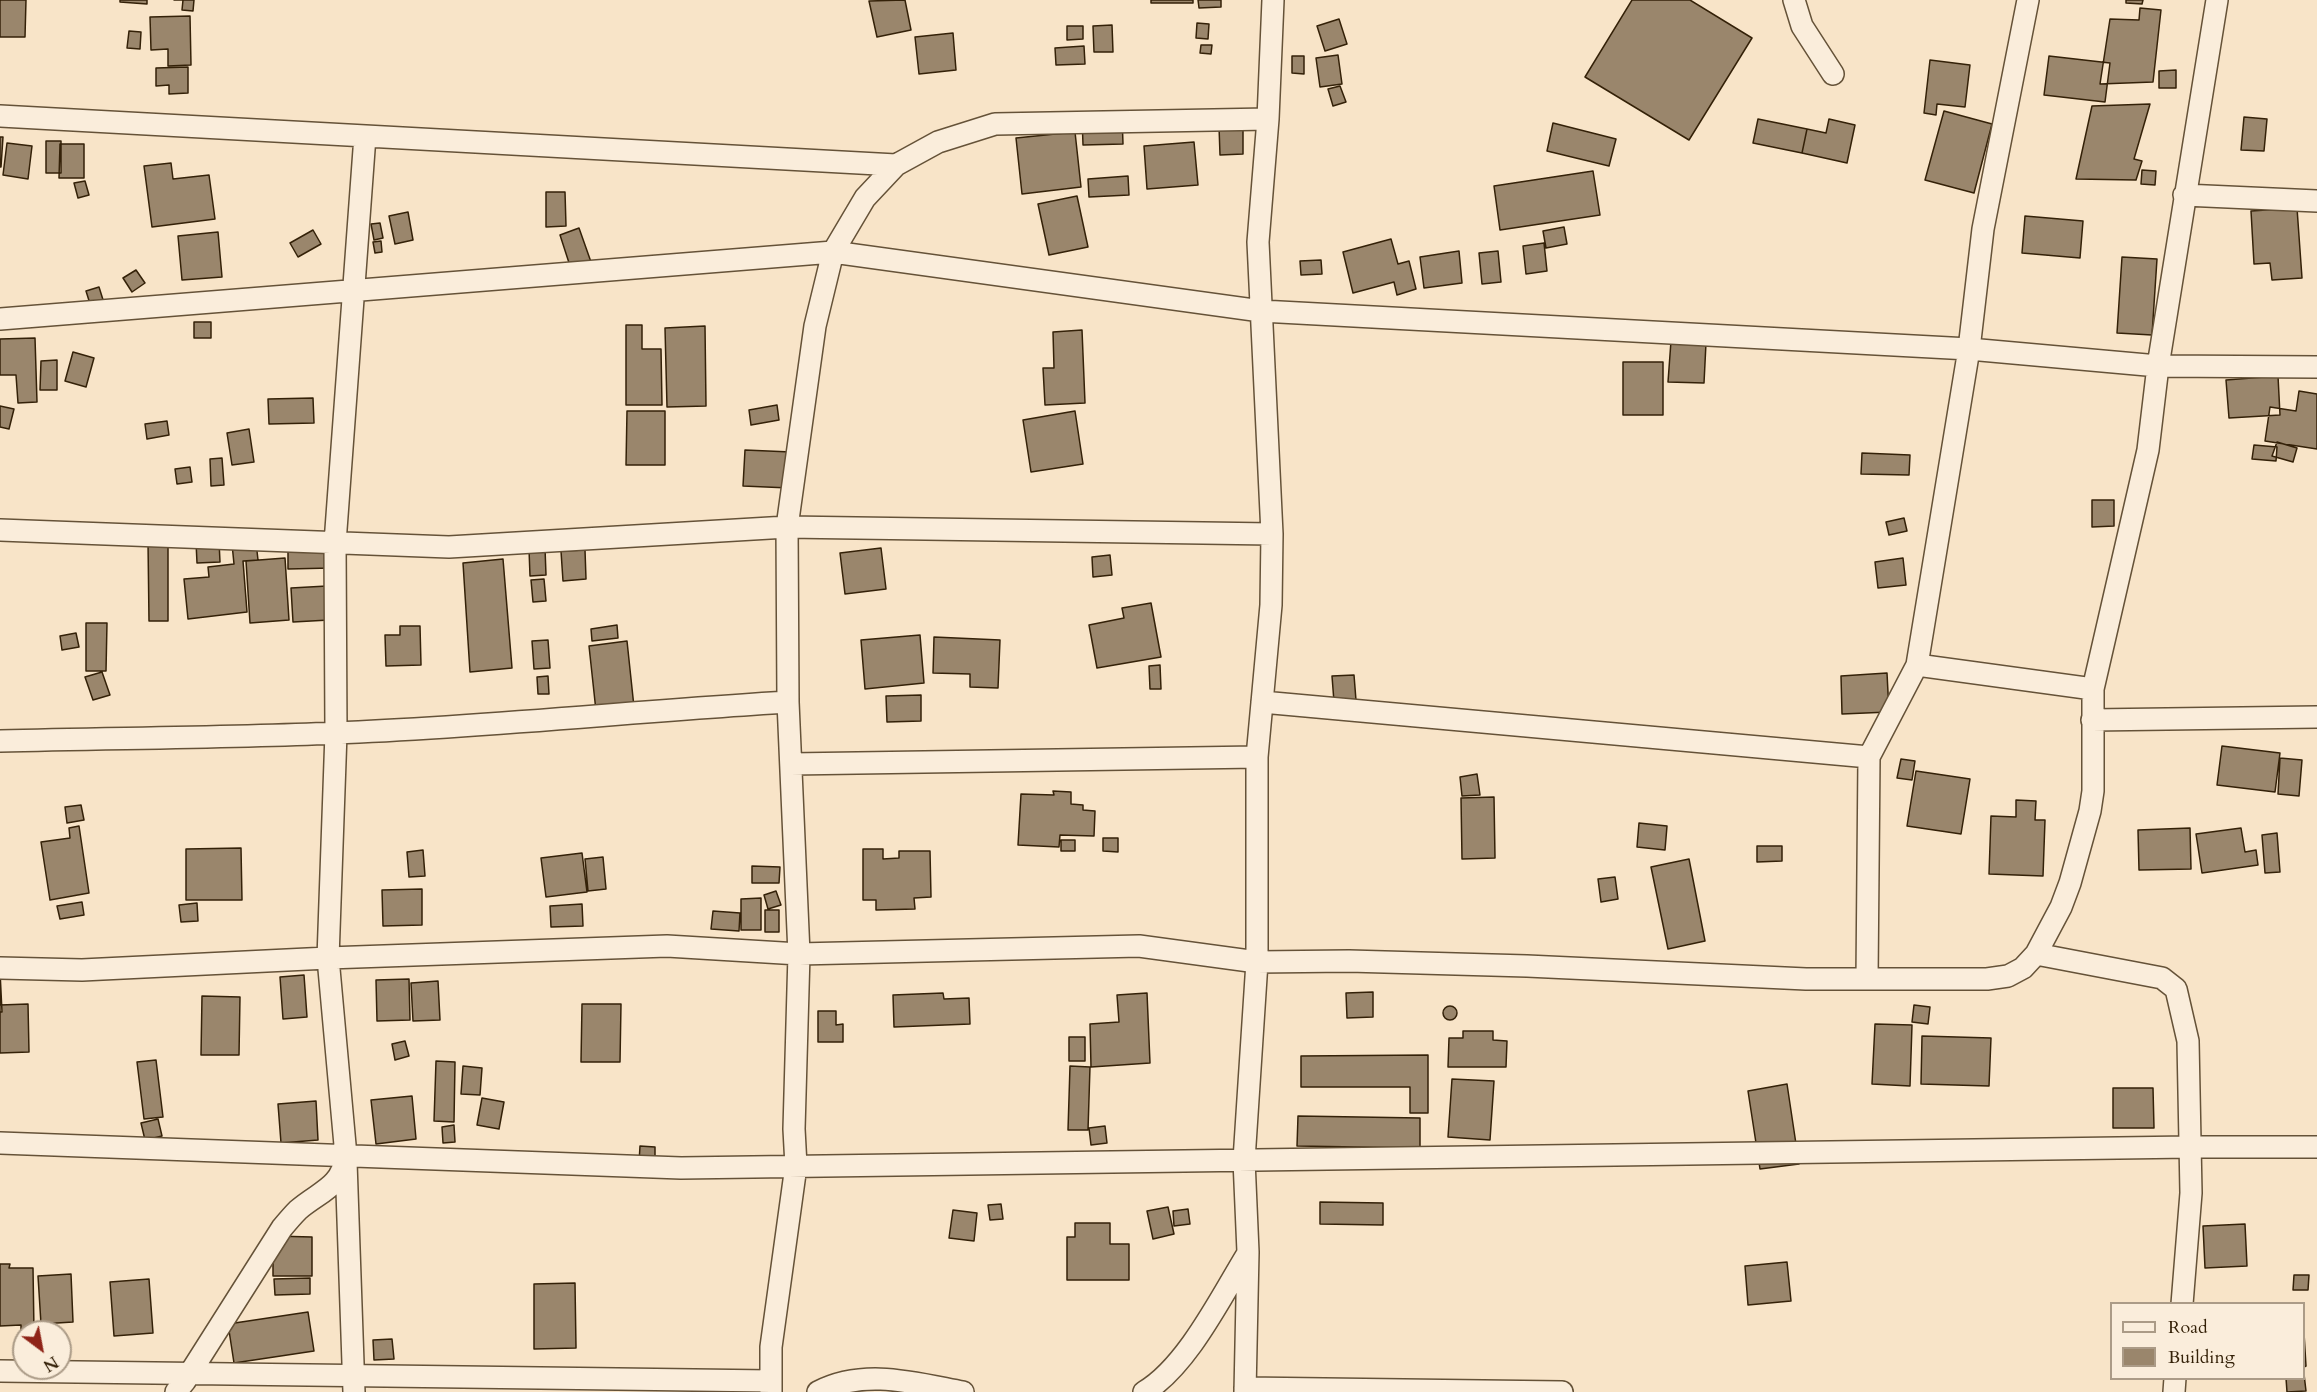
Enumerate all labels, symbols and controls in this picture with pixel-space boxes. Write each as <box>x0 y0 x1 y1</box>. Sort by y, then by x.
legend <box>2110 1302 2305 1380</box>
text: Road <box>2168 1315 2208 1340</box>
north arrow <box>12 1320 72 1380</box>
text: Building <box>2168 1345 2235 1370</box>
text: N <box>39 1351 62 1377</box>

